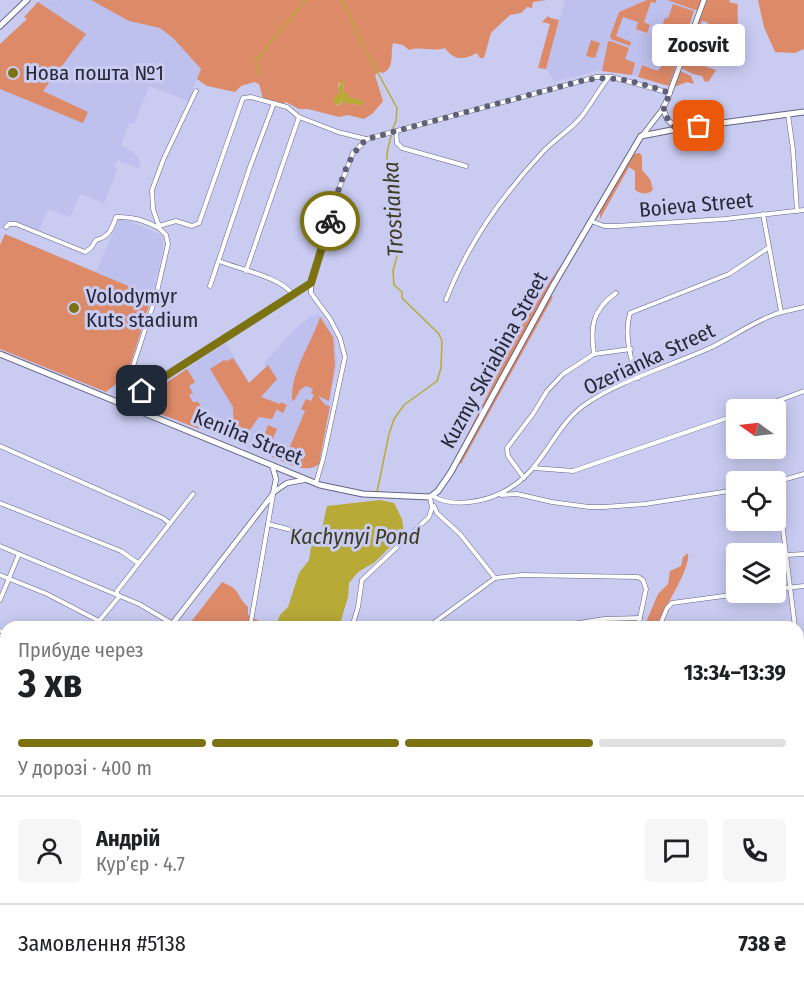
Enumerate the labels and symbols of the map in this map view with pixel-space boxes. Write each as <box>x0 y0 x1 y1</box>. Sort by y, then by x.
callout: Zoosvit <box>652 24 746 66</box>
place label: Нова пошта №1 <box>25 60 164 86</box>
marker: Нова пошта №1 <box>6 66 20 80</box>
pin <box>673 100 724 151</box>
water label: Trostianka <box>377 161 409 257</box>
street label: Boieva Street <box>638 187 754 223</box>
courier <box>300 191 360 251</box>
street label: Kuzmy Skriabina Street <box>435 267 553 453</box>
place label: Volodymyr Kuts stadium <box>86 283 198 333</box>
marker: Volodymyr Kuts stadium <box>67 301 81 315</box>
street label: Ozerianka Street <box>579 317 719 401</box>
pin <box>116 365 167 416</box>
north arrow <box>726 399 786 459</box>
street label: Keniha Street <box>190 403 307 471</box>
water label: Kachynyi Pond <box>290 523 420 550</box>

